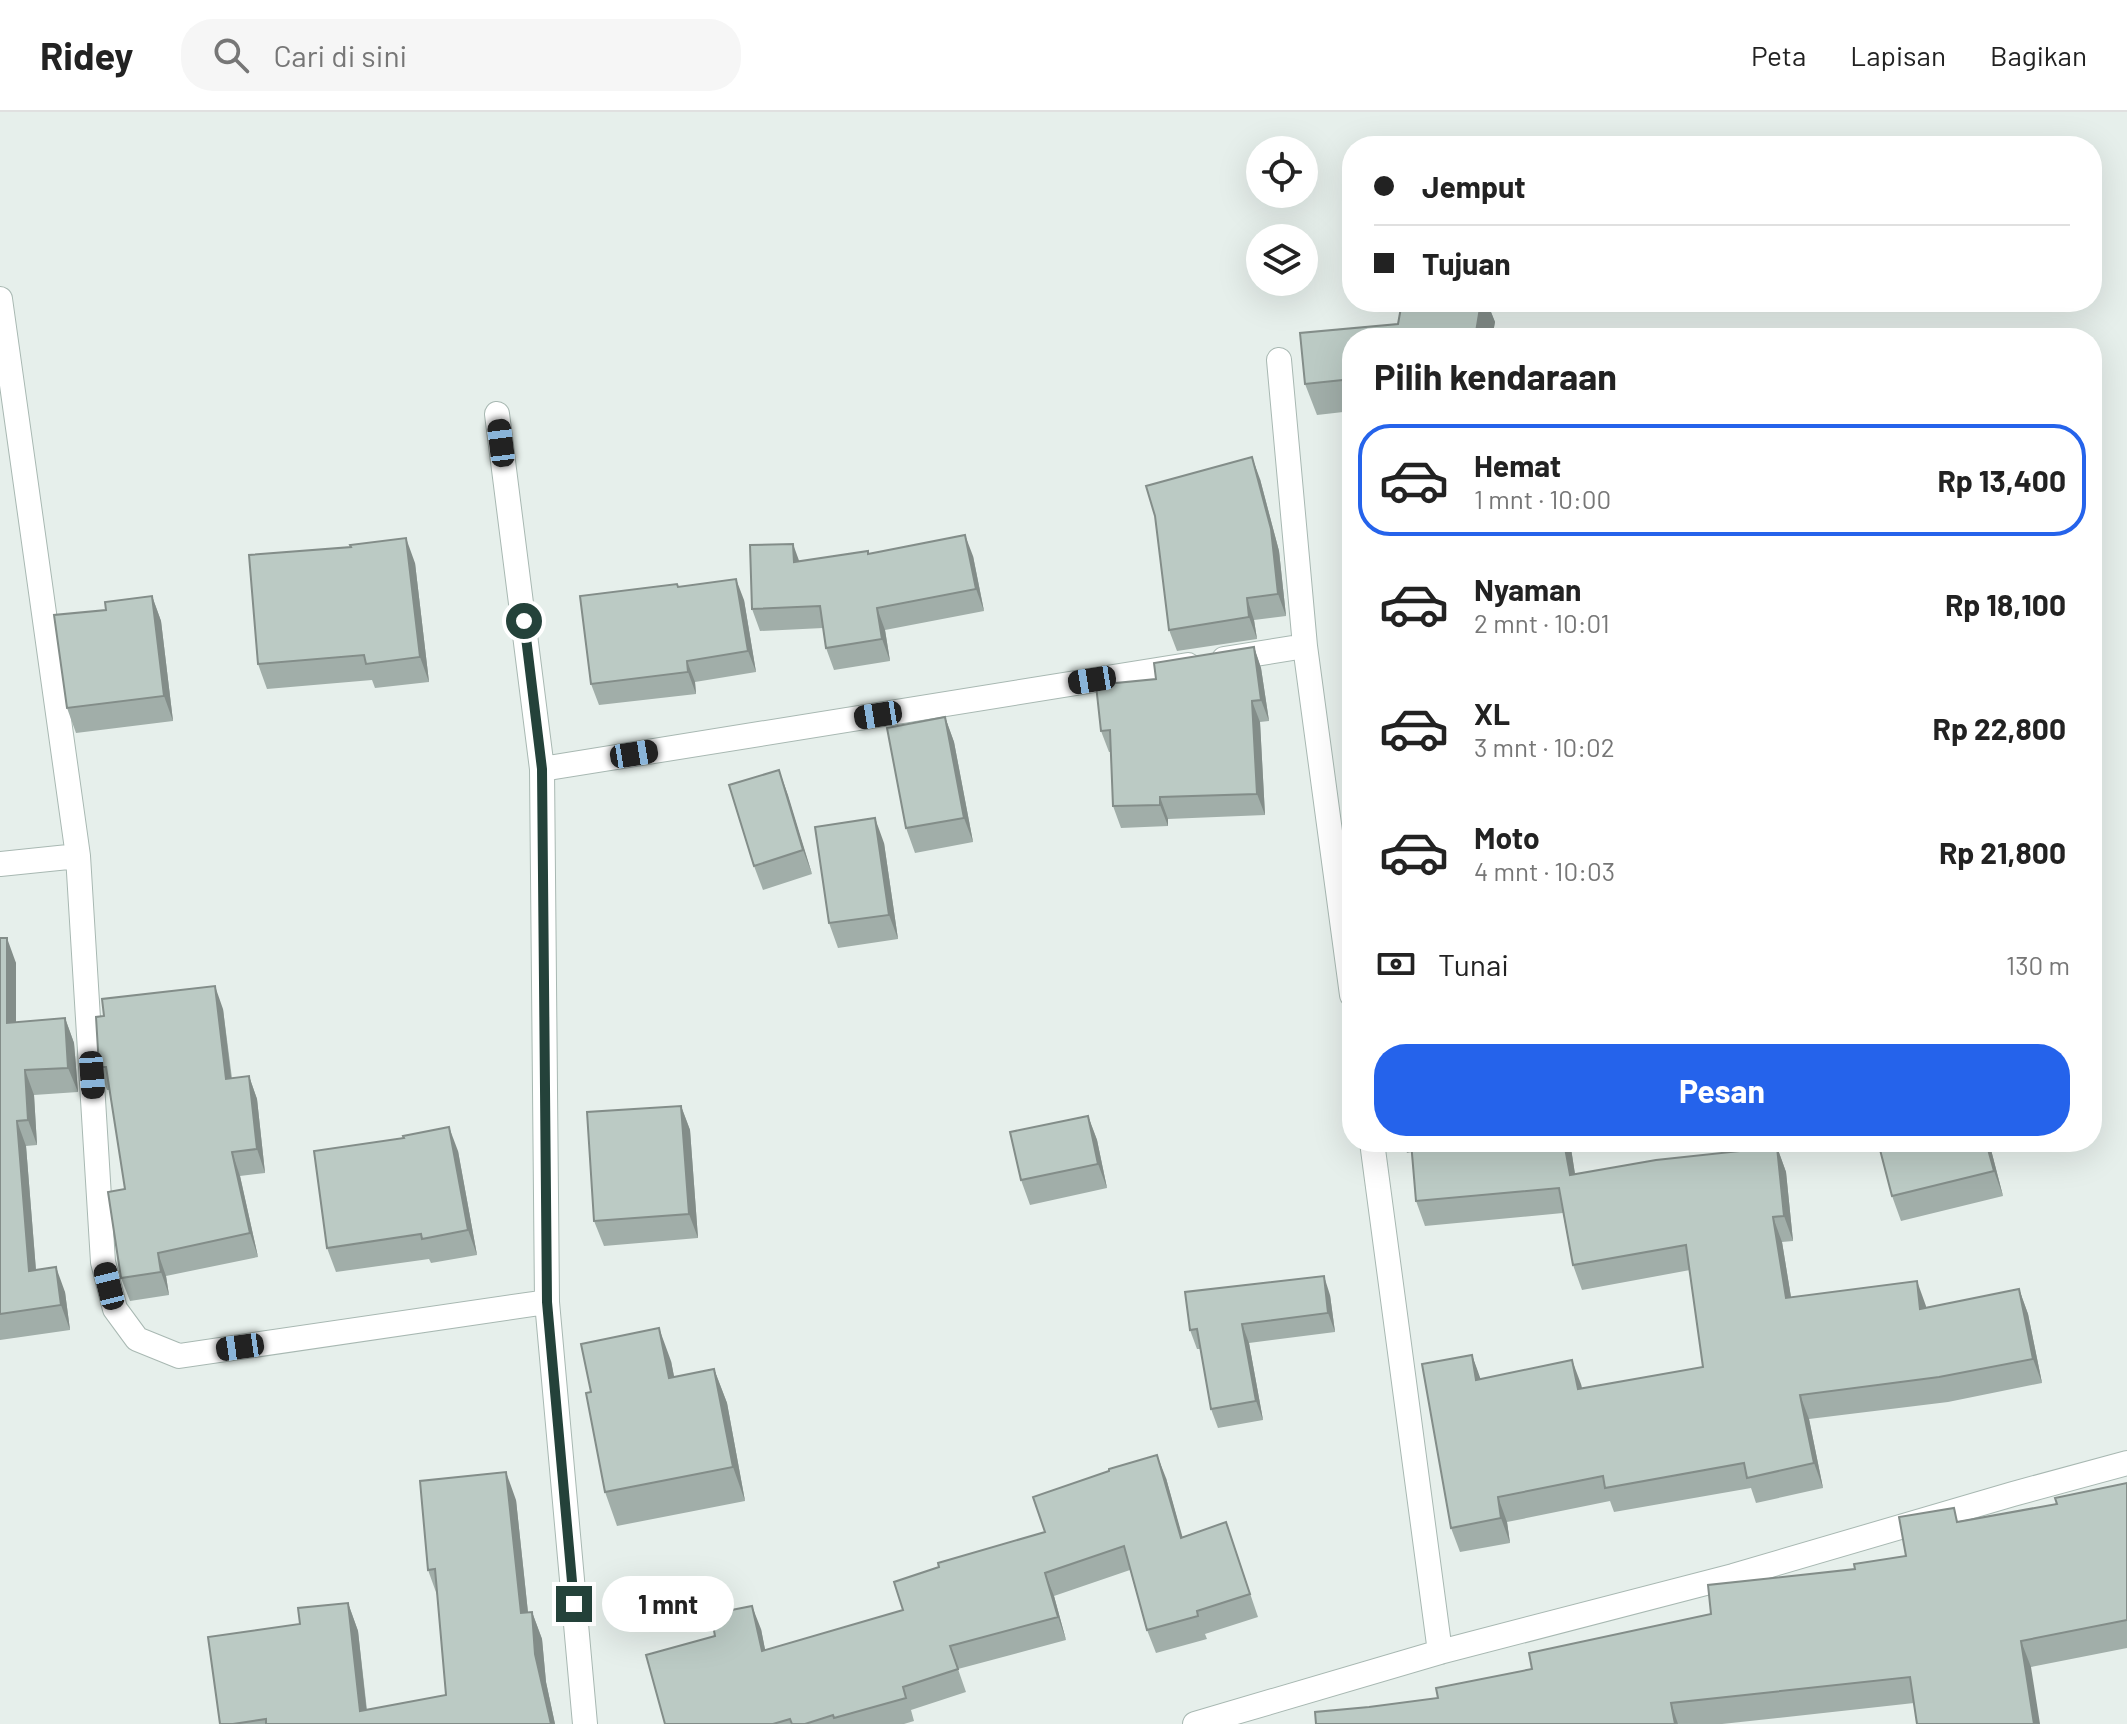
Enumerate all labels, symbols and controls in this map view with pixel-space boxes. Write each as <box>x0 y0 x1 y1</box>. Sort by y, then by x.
search box <box>181 19 741 91</box>
text: Ridey <box>40 32 133 78</box>
icon: search <box>209 33 253 77</box>
text: Cari di sini <box>273 37 407 73</box>
text: Peta <box>1751 38 1806 72</box>
text: Lapisan <box>1850 38 1946 72</box>
text: Bagikan <box>1990 38 2087 72</box>
map controls <box>1246 136 1318 296</box>
button: locate <box>1246 136 1318 208</box>
text: Jemput <box>1422 168 1526 204</box>
button: layers <box>1246 224 1318 296</box>
text: Tujuan <box>1422 245 1511 281</box>
text: Pilih kendaraan <box>1374 354 1617 397</box>
car <box>486 418 516 468</box>
icon: car <box>1378 444 1450 516</box>
text: Hemat <box>1474 447 1561 483</box>
text: Rp 13,400 <box>1937 462 2066 498</box>
text: 1 mnt · 10:00 <box>1474 483 1611 514</box>
icon: car <box>1378 568 1450 640</box>
text: Nyaman <box>1474 571 1581 607</box>
text: Rp 18,100 <box>1945 586 2066 622</box>
route start <box>506 603 542 639</box>
text: 2 mnt · 10:01 <box>1474 607 1610 638</box>
car <box>1066 664 1118 696</box>
icon: car <box>1378 692 1450 764</box>
text: XL <box>1474 695 1510 731</box>
car <box>852 699 904 731</box>
text: Rp 22,800 <box>1933 710 2066 746</box>
text: 3 mnt · 10:02 <box>1474 731 1615 762</box>
car <box>608 738 660 770</box>
icon: car <box>1378 816 1450 888</box>
text: Moto <box>1474 819 1540 855</box>
text: Rp 21,800 <box>1939 834 2066 870</box>
text: 4 mnt · 10:03 <box>1474 855 1615 886</box>
icon: cash <box>1374 942 1418 986</box>
text: Tunai <box>1438 946 1509 982</box>
text: 130 m <box>2006 949 2070 980</box>
button: Pesan <box>1374 1044 2070 1136</box>
car <box>78 1050 106 1100</box>
car <box>92 1260 126 1312</box>
car <box>215 1332 265 1362</box>
callout: 1 mnt <box>602 1576 734 1632</box>
route end <box>556 1586 592 1622</box>
text: 1 mnt <box>638 1588 698 1619</box>

